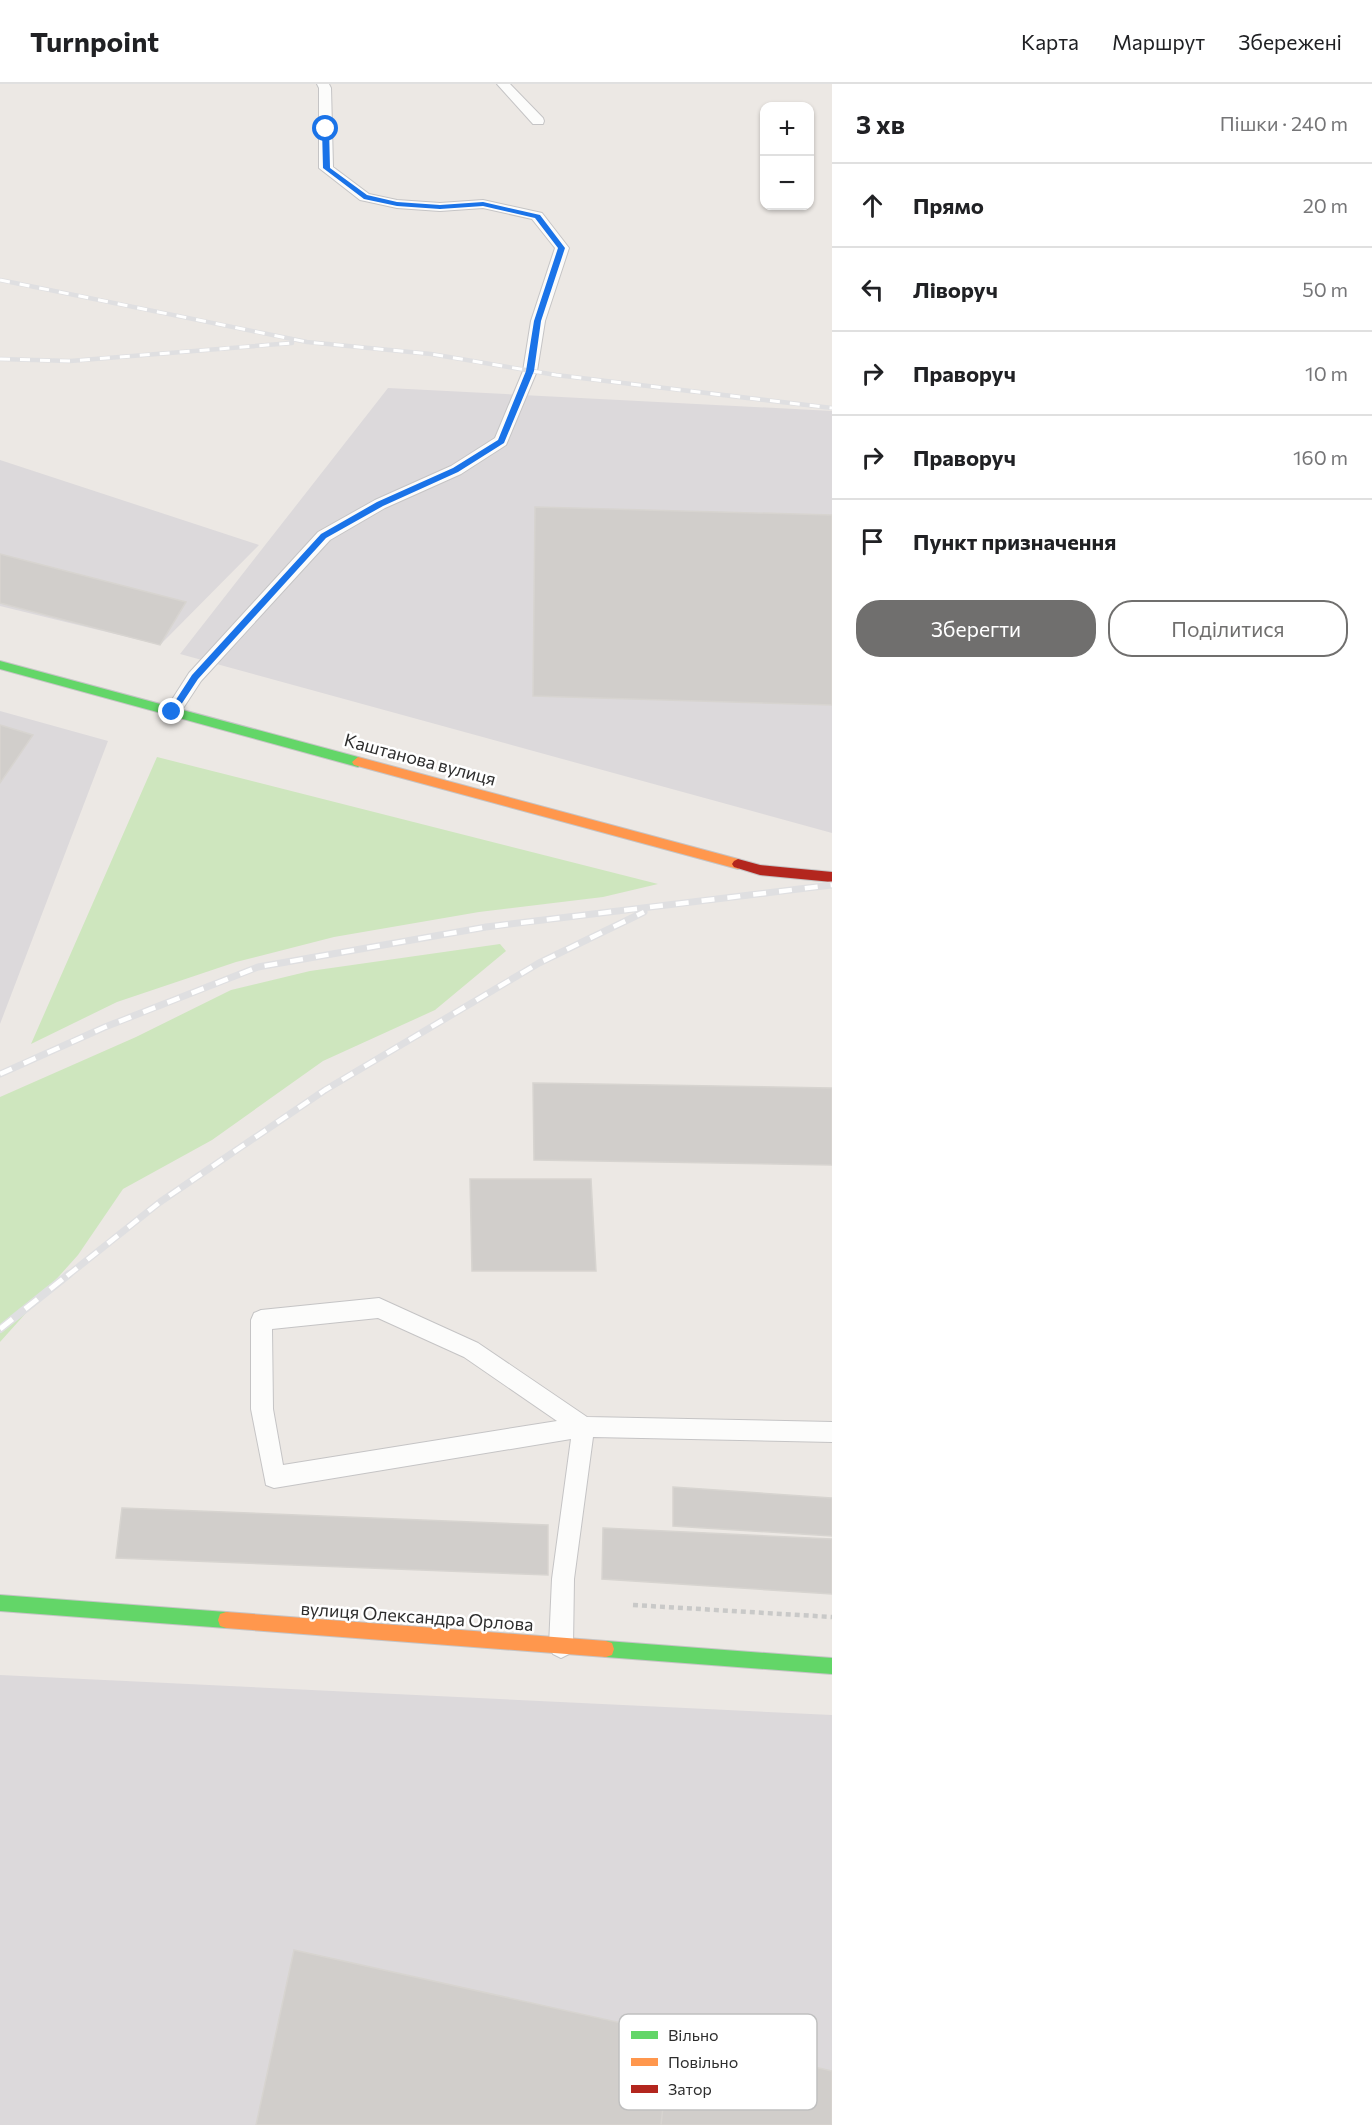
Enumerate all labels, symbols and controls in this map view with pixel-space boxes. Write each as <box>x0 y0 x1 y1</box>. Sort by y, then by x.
text: Turnpoint <box>30 24 159 58</box>
text: Карта <box>1021 29 1079 54</box>
text: Маршрут <box>1112 29 1205 54</box>
text: Збережені <box>1238 29 1342 54</box>
map controls <box>760 102 814 210</box>
button: + <box>760 102 814 156</box>
text: 3 хв <box>856 108 905 139</box>
text: Пішки · 240 m <box>1220 111 1348 135</box>
route start <box>312 115 338 141</box>
button: − <box>760 156 814 210</box>
icon: ahead <box>856 189 889 222</box>
text: Прямо <box>913 192 984 219</box>
text: 20 m <box>1303 193 1348 217</box>
icon: left <box>856 273 889 306</box>
text: Ліворуч <box>913 276 998 303</box>
text: 50 m <box>1302 277 1348 301</box>
icon: right <box>856 357 889 390</box>
text: Праворуч <box>913 360 1016 387</box>
text: 10 m <box>1305 361 1348 385</box>
icon: right <box>856 441 889 474</box>
text: Праворуч <box>913 444 1016 471</box>
text: 160 m <box>1293 445 1348 469</box>
icon: arrive <box>856 525 889 558</box>
text: Пункт призначення <box>913 528 1116 555</box>
button: Зберегти <box>856 600 1096 657</box>
button: Поділитися <box>1108 600 1348 657</box>
route end <box>158 698 184 724</box>
street label: Каштанова вулиця <box>342 728 499 790</box>
street label: вулиця Олександра Орлова <box>300 1597 534 1635</box>
legend <box>619 2014 817 2110</box>
text: Вільно <box>668 2025 719 2044</box>
text: Повільно <box>668 2052 738 2071</box>
text: Затор <box>668 2079 712 2098</box>

